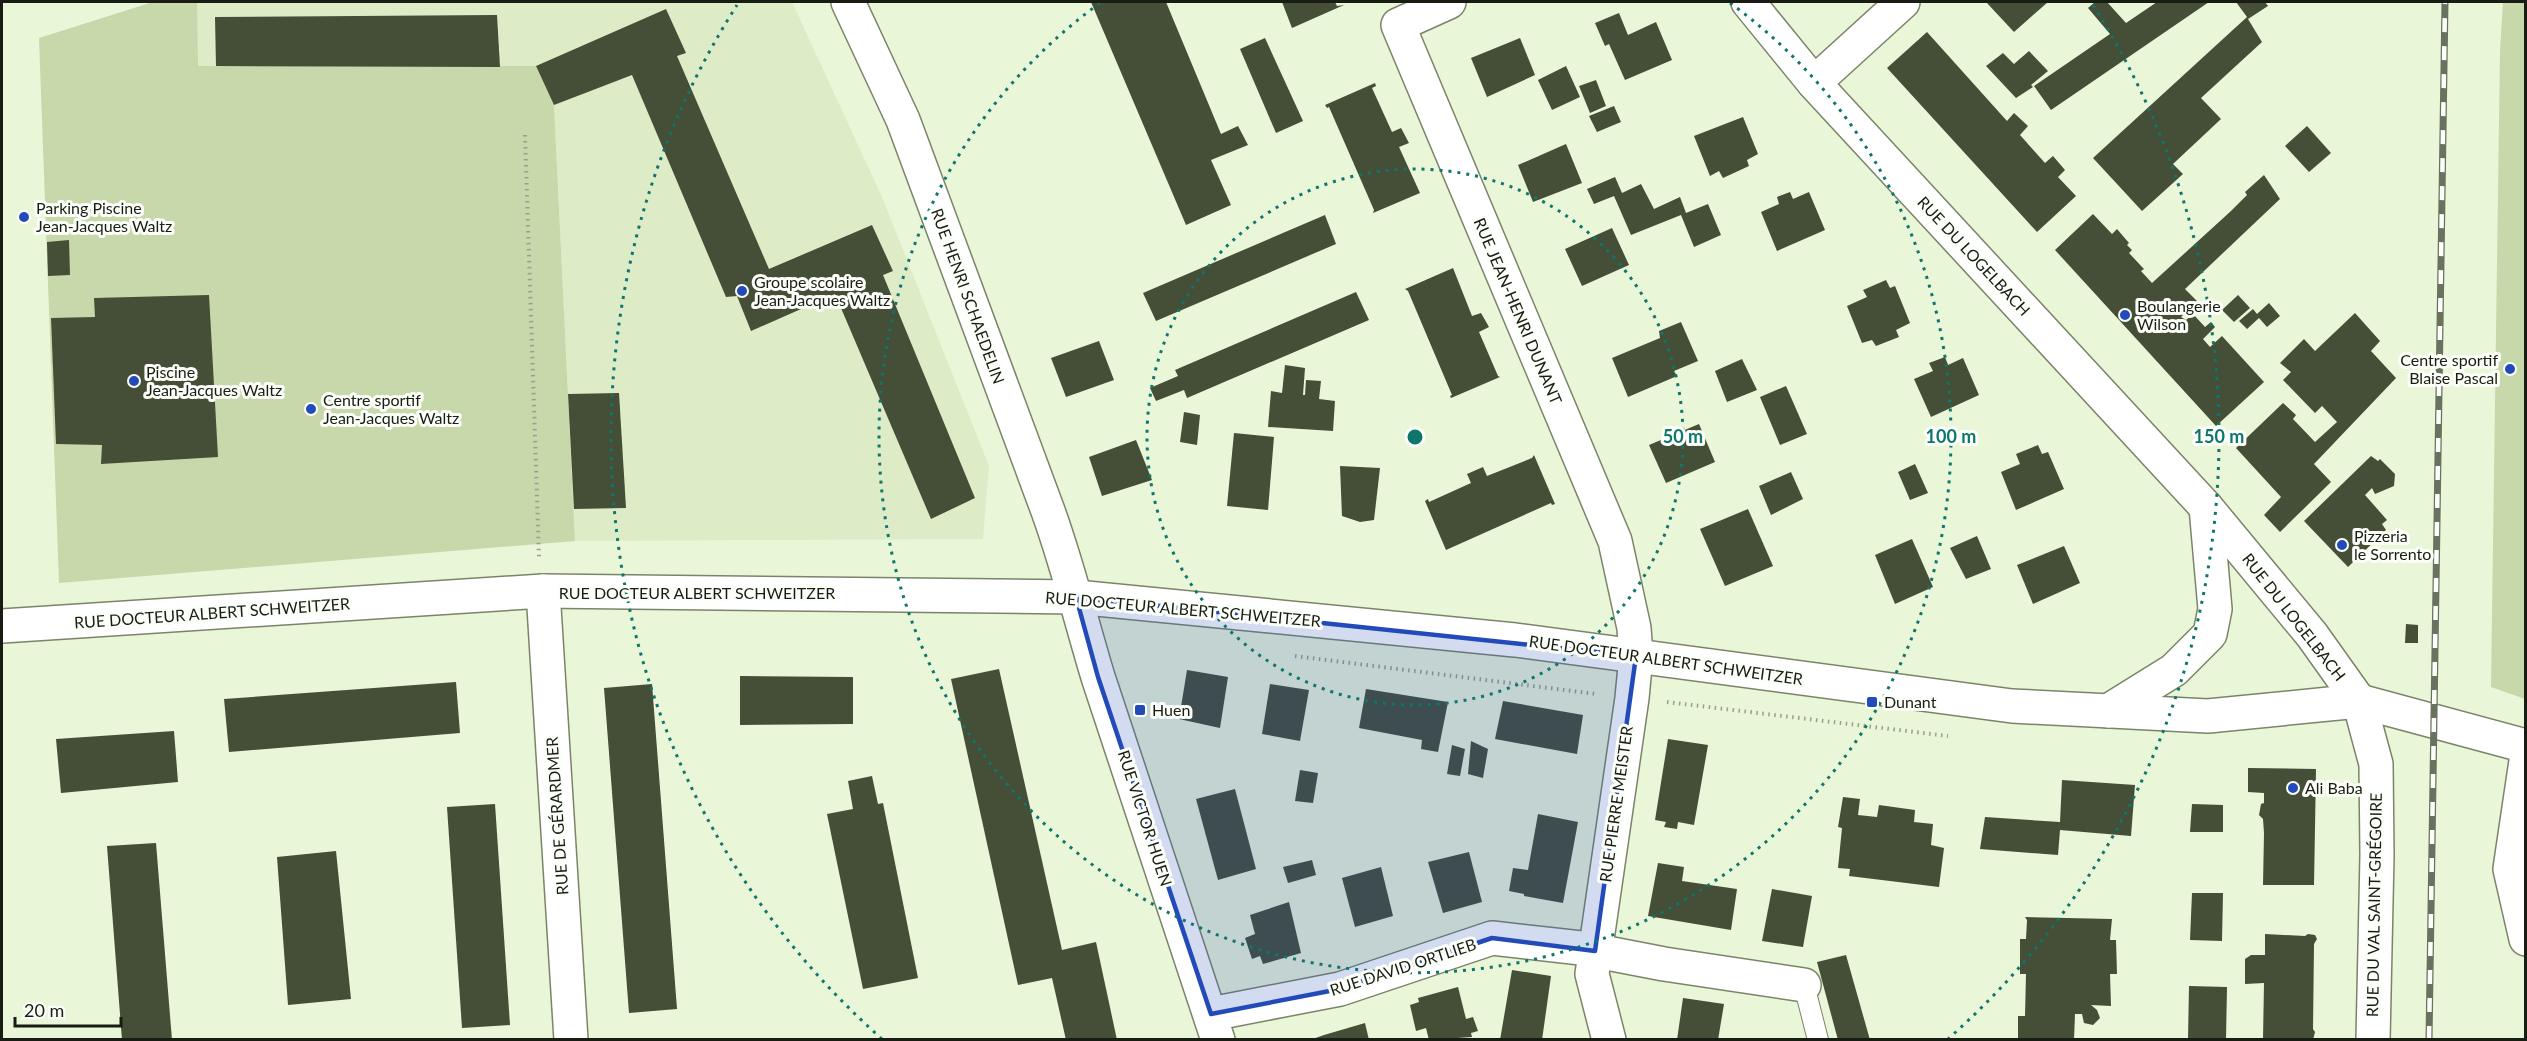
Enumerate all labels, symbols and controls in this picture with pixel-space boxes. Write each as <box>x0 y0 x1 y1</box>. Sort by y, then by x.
street label: RUE DU LOGELBACH <box>1914 192 2035 319</box>
place label: Parking Piscine Jean-Jacques Waltz <box>36 198 172 235</box>
street label: RUE HENRI SCHAEDELIN <box>928 206 1009 386</box>
marker: Parking Piscine Jean-Jacques Waltz <box>17 210 31 224</box>
street label: RUE JEAN-HENRI DUNANT <box>1471 215 1567 407</box>
place label: Groupe scolaire Jean-Jacques Waltz <box>754 272 890 309</box>
marker: Groupe scolaire Jean-Jacques Waltz <box>735 284 749 298</box>
place label: Boulangerie Wilson <box>2137 296 2221 333</box>
marker: Boulangerie Wilson <box>2118 308 2132 322</box>
place label: Centre sportif Blaise Pascal <box>2400 350 2498 387</box>
place label: Piscine Jean-Jacques Waltz <box>146 362 282 399</box>
marker: Centre sportif Blaise Pascal <box>2503 362 2517 376</box>
marker: Piscine Jean-Jacques Waltz <box>127 374 141 388</box>
place label: Centre sportif Jean-Jacques Waltz <box>323 390 459 427</box>
marker: Centre sportif Jean-Jacques Waltz <box>304 402 318 416</box>
text: 50 m <box>1663 425 1703 447</box>
text: 100 m <box>1926 425 1976 447</box>
text: 150 m <box>2194 425 2244 447</box>
centre of rings <box>1405 427 1425 447</box>
place label: Pizzeria le Sorrento <box>2354 526 2431 563</box>
marker: Pizzeria le Sorrento <box>2335 538 2349 552</box>
street label: RUE DU LOGELBACH <box>2239 549 2350 684</box>
street label: RUE DOCTEUR ALBERT SCHWEITZER <box>559 583 835 602</box>
street label: RUE DOCTEUR ALBERT SCHWEITZER <box>1045 587 1322 630</box>
street label: RUE DOCTEUR ALBERT SCHWEITZER <box>73 593 350 632</box>
street label: RUE DOCTEUR ALBERT SCHWEITZER <box>1528 631 1804 688</box>
place label: Dunant <box>1884 692 1937 711</box>
marker: Dunant <box>1865 695 1879 709</box>
place label: Huen <box>1152 700 1190 719</box>
marker: Huen <box>1133 703 1147 717</box>
street label: RUE PIERRE MEISTER <box>1595 725 1636 883</box>
street label: RUE DE GÉRARDMER <box>541 736 572 896</box>
street label: RUE VICTOR HUEN <box>1115 747 1176 888</box>
place label: Ali Baba <box>2305 778 2363 797</box>
marker: Ali Baba <box>2286 781 2300 795</box>
street label: RUE DU VAL SAINT-GRÉGOIRE <box>2362 793 2385 1017</box>
street label: RUE DAVID ORTLIEB <box>1327 934 1478 999</box>
scale bar <box>15 990 122 1028</box>
text: 20 m <box>24 999 64 1021</box>

